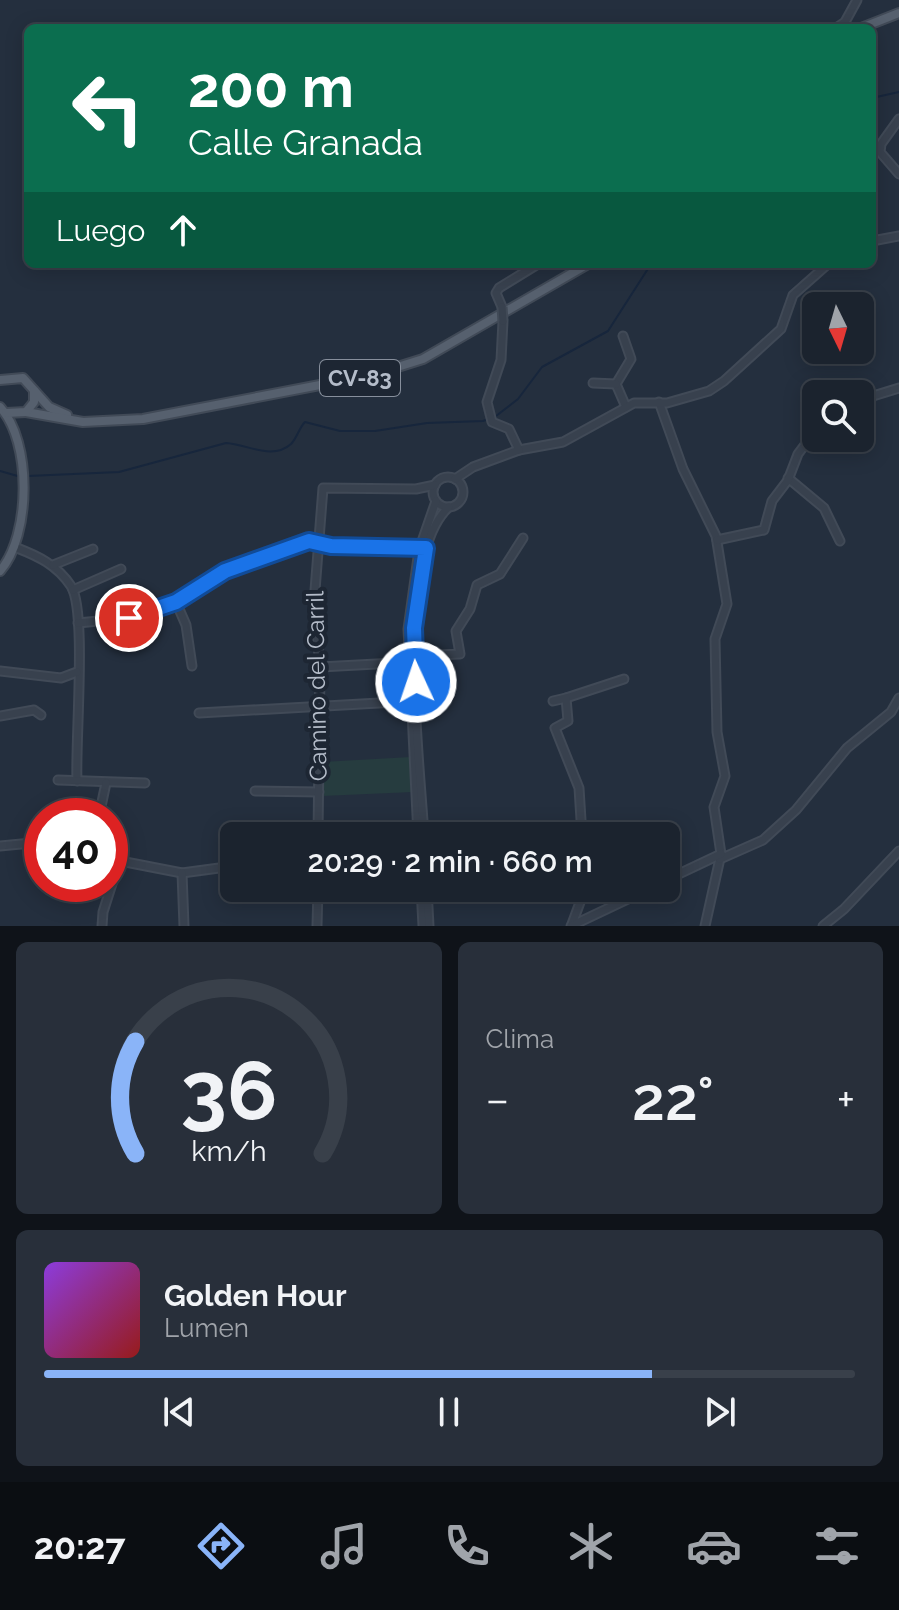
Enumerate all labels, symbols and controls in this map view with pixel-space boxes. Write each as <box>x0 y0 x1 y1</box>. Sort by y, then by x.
text: 200 m <box>188 54 354 120</box>
icon: left <box>56 56 160 160</box>
text: Calle Granada <box>188 121 423 163</box>
icon: ahead <box>161 208 205 252</box>
text: Luego <box>56 213 145 248</box>
north arrow <box>802 292 874 364</box>
map controls <box>802 292 874 452</box>
road number: CV-83 <box>320 360 400 396</box>
button: search <box>802 380 874 452</box>
pin <box>95 584 163 652</box>
street label: Camino del Carril <box>300 590 333 781</box>
icon: arrive <box>107 596 151 640</box>
position arrow <box>374 640 458 724</box>
speed limit sign: 40 <box>24 798 128 902</box>
text: 20:29 · 2 min · 660 m <box>307 844 593 879</box>
text: Clima <box>486 1024 554 1054</box>
text: 36 <box>180 1042 277 1139</box>
text: 22° <box>632 1064 714 1134</box>
text: − <box>486 1074 509 1125</box>
text: + <box>837 1074 855 1125</box>
text: km/h <box>191 1134 266 1168</box>
text: Golden Hour <box>164 1278 347 1313</box>
text: Lumen <box>164 1313 249 1343</box>
icon: previous <box>157 1390 201 1434</box>
icon: pause <box>427 1390 471 1434</box>
icon: next <box>698 1390 742 1434</box>
icon: directions <box>193 1518 249 1574</box>
icon: music <box>316 1518 372 1574</box>
icon: phone <box>439 1518 495 1574</box>
icon: climate <box>563 1518 619 1574</box>
icon: car <box>686 1518 742 1574</box>
icon: filters <box>809 1518 865 1574</box>
text: 20:27 <box>34 1525 125 1567</box>

